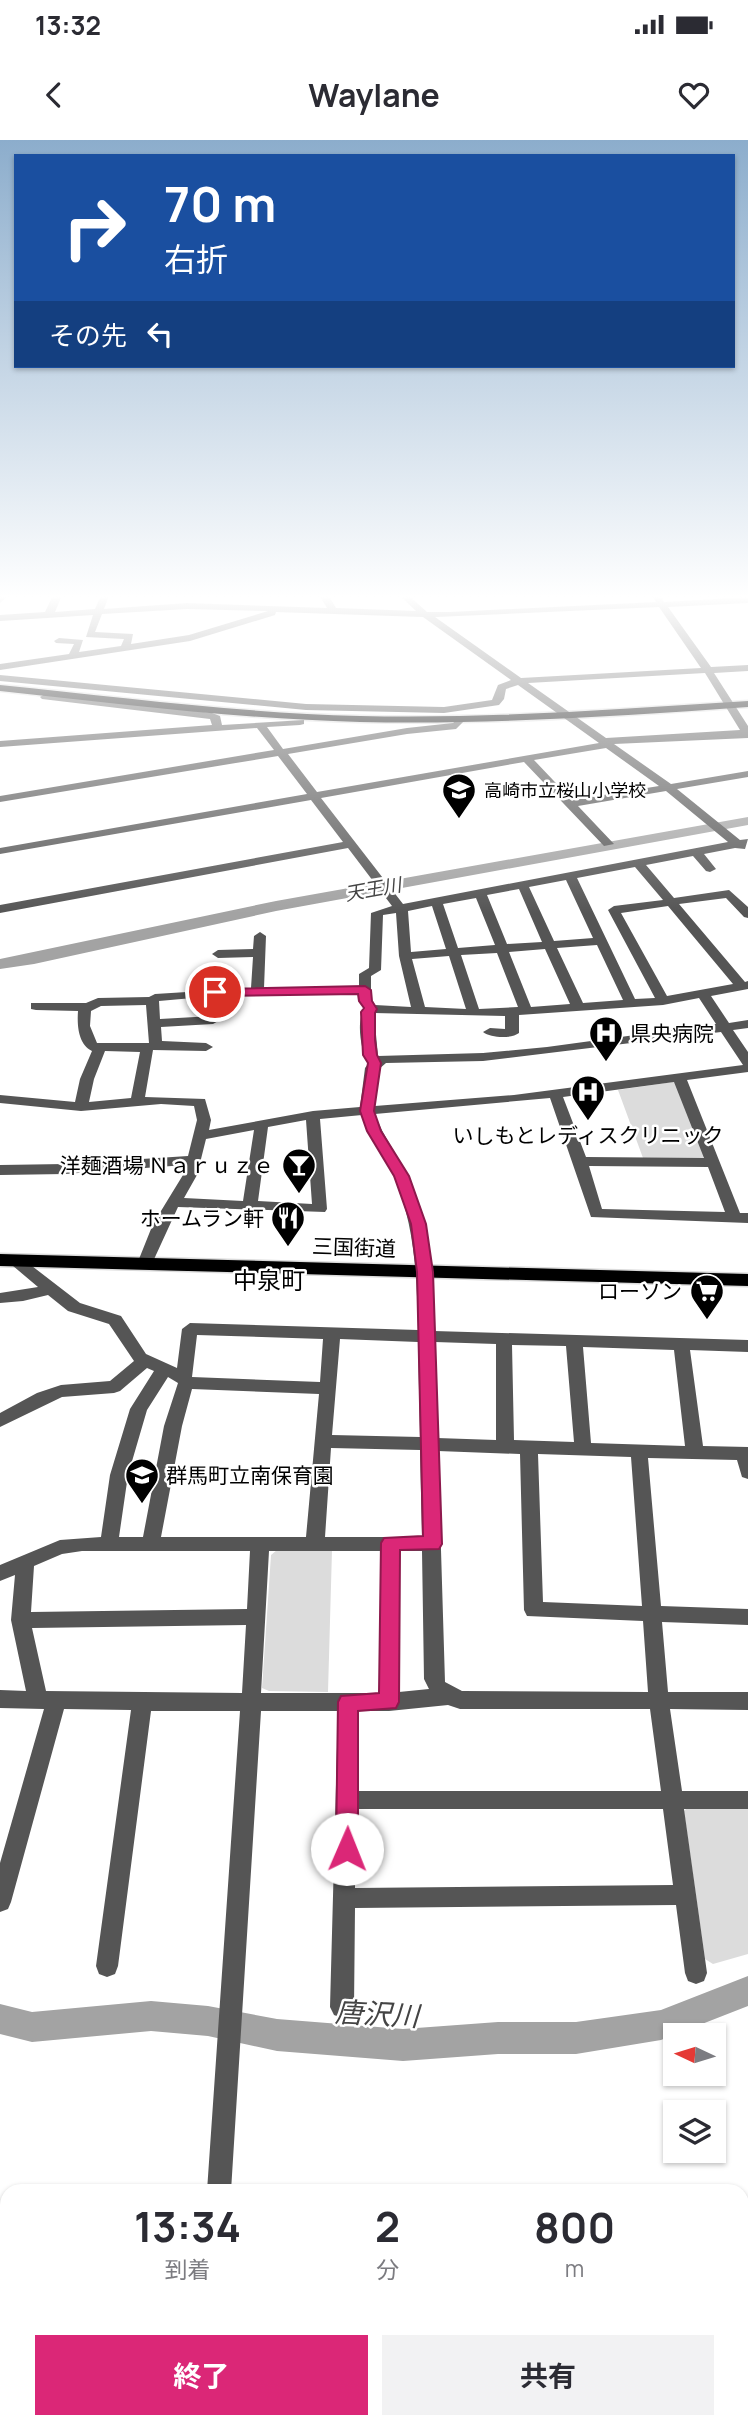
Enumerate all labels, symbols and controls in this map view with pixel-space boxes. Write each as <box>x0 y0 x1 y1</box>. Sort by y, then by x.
text: 13:32 <box>35 7 101 43</box>
text: Waylane <box>308 73 440 117</box>
icon: back <box>35 76 73 114</box>
icon: heart <box>675 76 713 114</box>
text: 70 m <box>164 170 276 237</box>
icon: right <box>49 182 140 273</box>
text: 右折 <box>164 237 228 281</box>
icon: left <box>141 315 179 353</box>
text: その先 <box>49 317 127 353</box>
school or university icon: 高崎市立桜山小学校 <box>440 771 478 820</box>
place label: 高崎市立桜山小学校 <box>484 778 646 802</box>
water label: 天王川 <box>343 871 405 907</box>
pin <box>185 962 245 1022</box>
icon: arrive <box>196 973 234 1011</box>
hospital icon: 県央病院 <box>587 1014 625 1063</box>
place label: 県央病院 <box>630 1019 714 1047</box>
hospital icon: いしもとレディスクリニック <box>569 1073 607 1122</box>
place label: いしもとレディスクリニック <box>452 1121 724 1149</box>
bar icon: 洋麺酒場 Ｎａｒｕｚｅ <box>280 1146 318 1195</box>
place label: 洋麺酒場 Ｎａｒｕｚｅ <box>60 1151 274 1179</box>
restaurant icon: ホームラン軒 <box>269 1199 307 1248</box>
place label: ホームラン軒 <box>140 1204 264 1232</box>
street label: 三国街道 <box>312 1232 396 1262</box>
district label: 中泉町 <box>233 1263 305 1296</box>
supermarket icon: ローソン <box>688 1272 726 1321</box>
place label: ローソン <box>598 1277 682 1305</box>
school or university icon: 群馬町立南保育園 <box>123 1456 161 1505</box>
place label: 群馬町立南保育園 <box>166 1461 334 1489</box>
position arrow <box>310 1812 384 1886</box>
water label: 唐沢川 <box>334 1992 423 2034</box>
north arrow <box>663 2023 726 2086</box>
map controls <box>663 2023 726 2163</box>
button: layers <box>663 2100 726 2163</box>
text: 13:34 <box>134 2197 241 2255</box>
text: 2 <box>375 2197 400 2255</box>
text: 800 <box>534 2198 615 2256</box>
text: m <box>565 2252 584 2284</box>
text: 到着 <box>165 2253 211 2285</box>
text: 分 <box>376 2253 399 2285</box>
button: 終了 <box>35 2335 368 2415</box>
button: 共有 <box>382 2335 714 2415</box>

